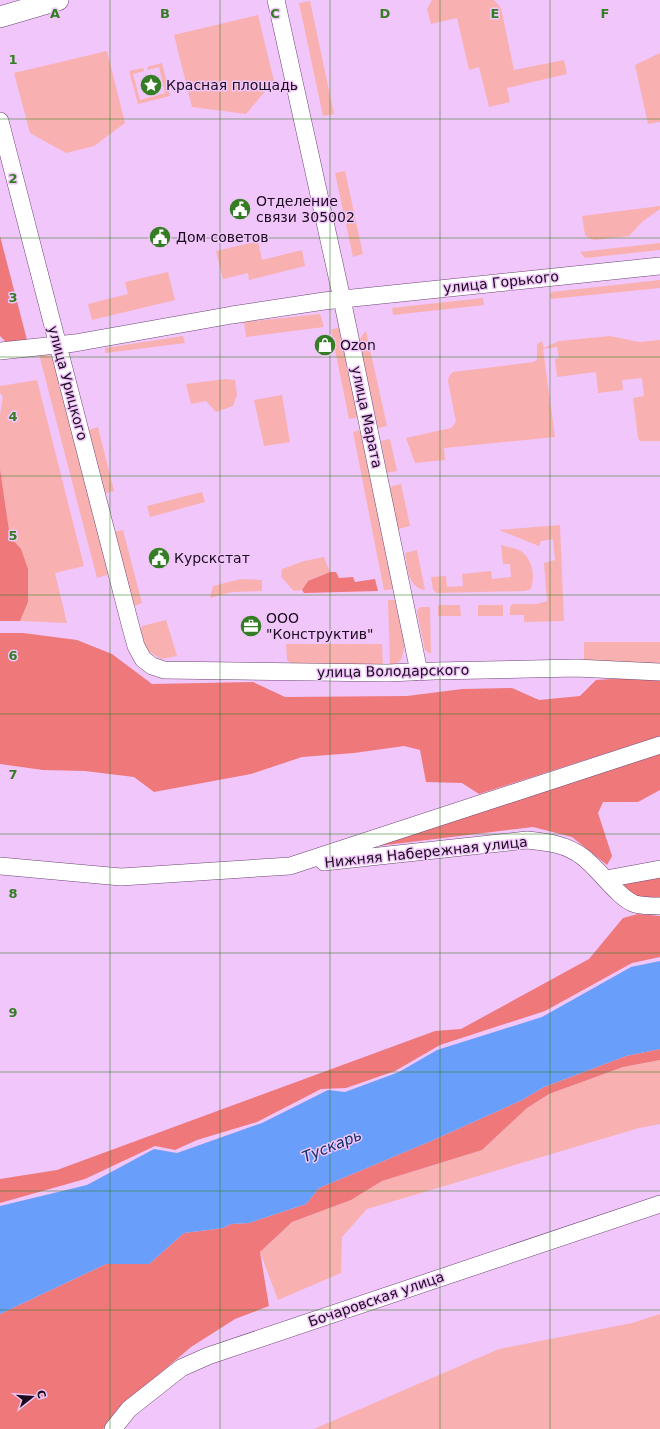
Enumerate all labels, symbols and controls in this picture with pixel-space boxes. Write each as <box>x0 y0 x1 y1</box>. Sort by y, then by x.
text: A <box>50 6 60 21</box>
text: B <box>160 6 170 21</box>
text: C <box>270 6 280 21</box>
text: D <box>380 6 391 21</box>
text: E <box>491 6 499 21</box>
text: F <box>601 6 609 21</box>
text: 1 <box>8 52 18 67</box>
place icon: Красная площадь <box>138 72 164 98</box>
place label: Красная площадь <box>166 77 298 93</box>
text: 2 <box>8 171 18 186</box>
place label: Отделение связи 305002 <box>256 193 355 225</box>
public building icon: Отделение связи 305002 <box>227 196 253 222</box>
public building icon: Дом советов <box>147 224 173 250</box>
place label: Дом советов <box>176 229 269 245</box>
street label: улица Горького <box>442 268 560 296</box>
text: 3 <box>8 290 18 305</box>
street label: улица Урицкого <box>45 324 91 442</box>
shop icon: Ozon <box>312 332 338 358</box>
place label: Ozon <box>340 337 376 353</box>
street label: улица Марата <box>348 365 386 469</box>
text: 4 <box>8 409 18 424</box>
text: 5 <box>8 528 18 543</box>
public building icon: Курскстат <box>146 545 172 571</box>
place label: Курскстат <box>174 550 250 566</box>
place label: ООО "Конструктив" <box>266 610 374 642</box>
office icon: ООО "Конструктив" <box>238 613 264 639</box>
text: 6 <box>8 648 18 663</box>
street label: улица Володарского <box>317 662 469 680</box>
text: 7 <box>8 767 18 782</box>
street label: Нижняя Набережная улица <box>324 833 528 871</box>
text: 8 <box>8 886 18 901</box>
text: 9 <box>8 1005 18 1020</box>
water label: Тускарь <box>299 1126 365 1166</box>
street label: Бочаровская улица <box>306 1268 446 1330</box>
north arrow <box>12 1377 52 1417</box>
text: С <box>34 1388 48 1400</box>

